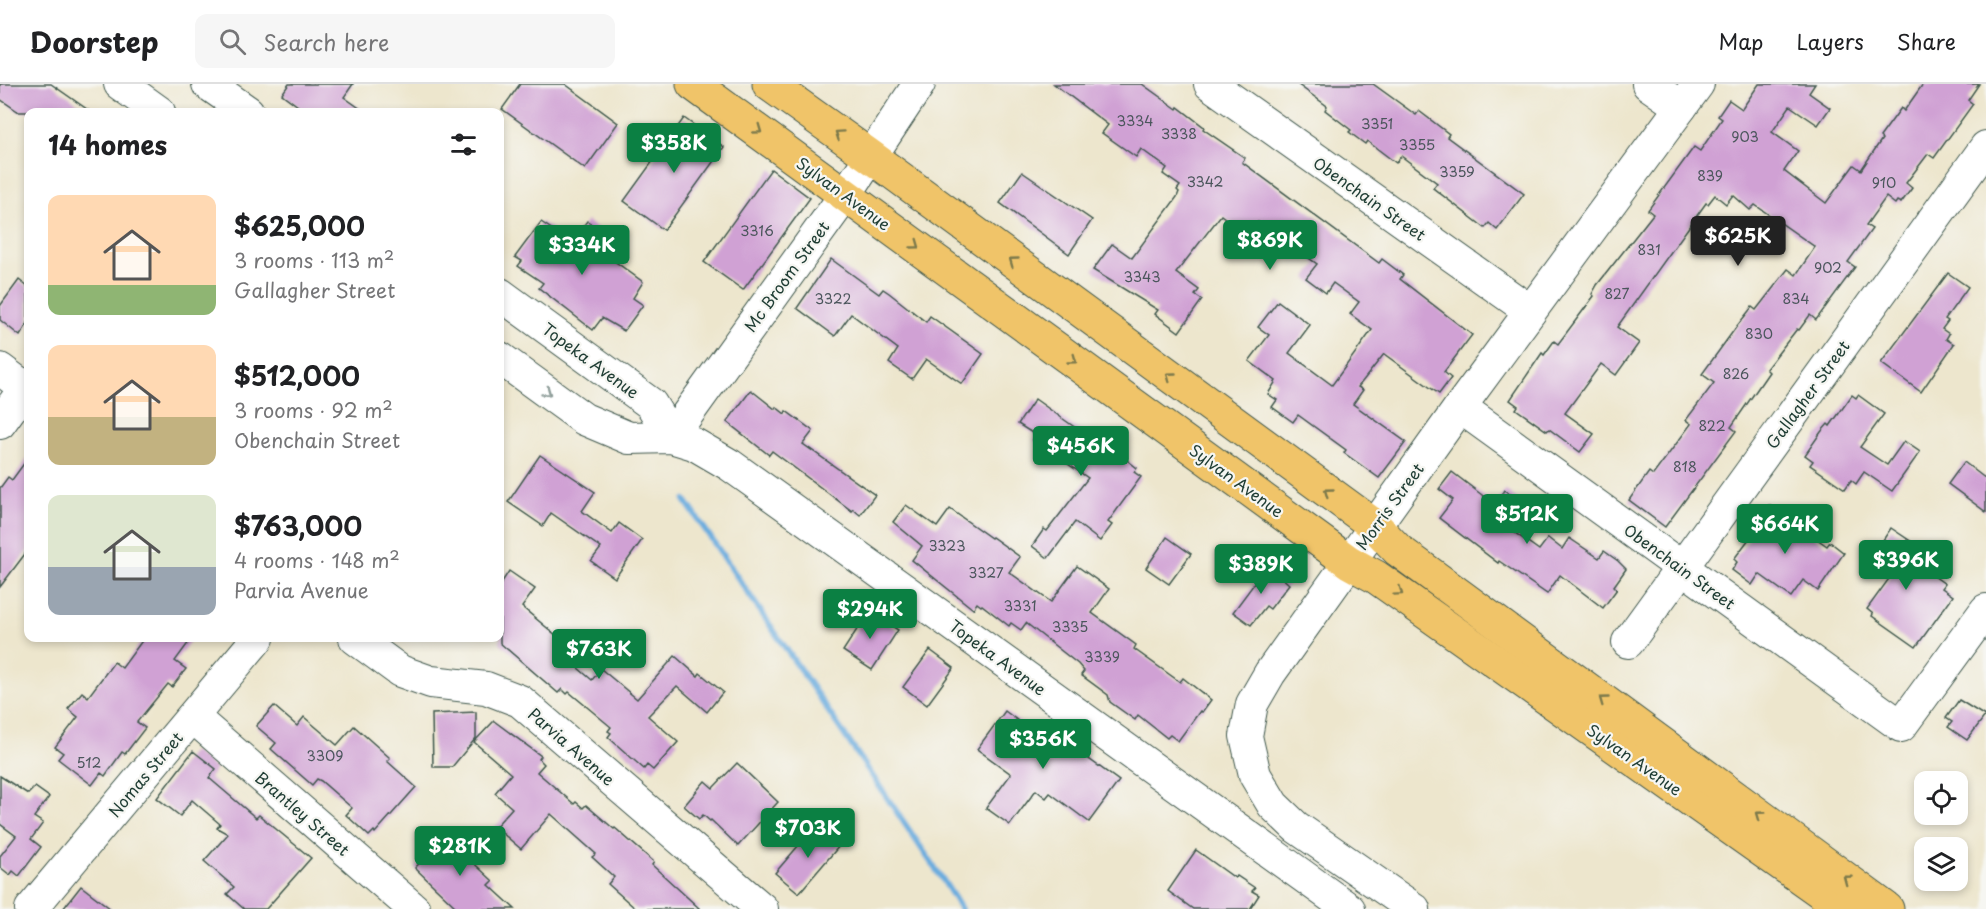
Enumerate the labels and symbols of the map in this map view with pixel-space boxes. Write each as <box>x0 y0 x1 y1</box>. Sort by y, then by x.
house number: 3334 <box>1116 110 1154 131</box>
house number: 3351 <box>1361 113 1393 134</box>
pin: $358K <box>632 123 716 174</box>
one-way arrow <box>751 123 762 134</box>
house number: 3338 <box>1161 123 1197 144</box>
house number: 903 <box>1731 126 1759 147</box>
one-way arrow <box>834 130 845 141</box>
house number: 3355 <box>1399 134 1435 155</box>
street label: Obenchain Street <box>1309 150 1432 246</box>
street label: Sylvan Avenue <box>792 151 896 235</box>
house number: 3359 <box>1439 161 1475 182</box>
house number: 839 <box>1697 165 1723 186</box>
house number: 3342 <box>1187 171 1223 192</box>
house number: 910 <box>1872 172 1896 193</box>
street label: Mc Broom Street <box>738 215 835 336</box>
pin: $625K <box>1696 216 1780 267</box>
house number: 3316 <box>740 220 774 241</box>
pin: $869K <box>1228 220 1312 271</box>
pin: $334K <box>540 225 624 276</box>
one-way arrow <box>909 238 920 249</box>
house number: 831 <box>1637 239 1661 260</box>
one-way arrow <box>1009 257 1020 268</box>
house number: 902 <box>1814 257 1842 278</box>
house number: 3343 <box>1123 266 1161 287</box>
house number: 827 <box>1605 283 1630 304</box>
house number: 3322 <box>814 288 852 309</box>
house number: 834 <box>1782 288 1810 309</box>
street label: Topeka Avenue <box>537 317 645 404</box>
house number: 830 <box>1745 323 1773 344</box>
street label: Gallagher Street <box>1759 334 1855 453</box>
one-way arrow <box>1066 353 1077 364</box>
house number: 826 <box>1723 363 1749 384</box>
one-way arrow <box>1166 373 1177 384</box>
one-way arrow <box>540 385 551 396</box>
house number: 822 <box>1698 415 1726 436</box>
pin: $456K <box>1039 426 1123 477</box>
street label: Sylvan Avenue <box>1185 438 1289 522</box>
house number: 818 <box>1673 456 1697 477</box>
street label: Morris Street <box>1349 457 1429 555</box>
one-way arrow <box>1323 488 1334 499</box>
pin: $512K <box>1485 494 1569 545</box>
pin: $664K <box>1743 504 1827 555</box>
street label: Obenchain Street <box>1619 517 1741 615</box>
house number: 3323 <box>928 535 966 556</box>
pin: $396K <box>1864 540 1948 591</box>
pin: $389K <box>1219 544 1303 595</box>
house number: 3327 <box>968 562 1004 583</box>
one-way arrow <box>1392 585 1403 596</box>
pin: $294K <box>828 589 912 640</box>
house number: 3331 <box>1003 595 1037 616</box>
street label: Topeka Avenue <box>944 614 1052 701</box>
house number: 3335 <box>1052 616 1088 637</box>
pin: $763K <box>557 629 641 680</box>
house number: 3339 <box>1084 646 1120 667</box>
one-way arrow <box>1598 696 1609 707</box>
street label: Parvia Avenue <box>523 702 621 791</box>
street label: Sylvan Avenue <box>1583 717 1688 801</box>
pin: $356K <box>1001 719 1085 770</box>
street label: Nomas Street <box>102 726 188 822</box>
house number: 3309 <box>307 745 343 766</box>
house number: 512 <box>77 752 102 773</box>
street label: Brantley Street <box>251 765 356 861</box>
pin: $703K <box>766 808 850 859</box>
one-way arrow <box>1755 811 1766 822</box>
pin: $281K <box>418 826 502 877</box>
one-way arrow <box>1843 876 1854 887</box>

